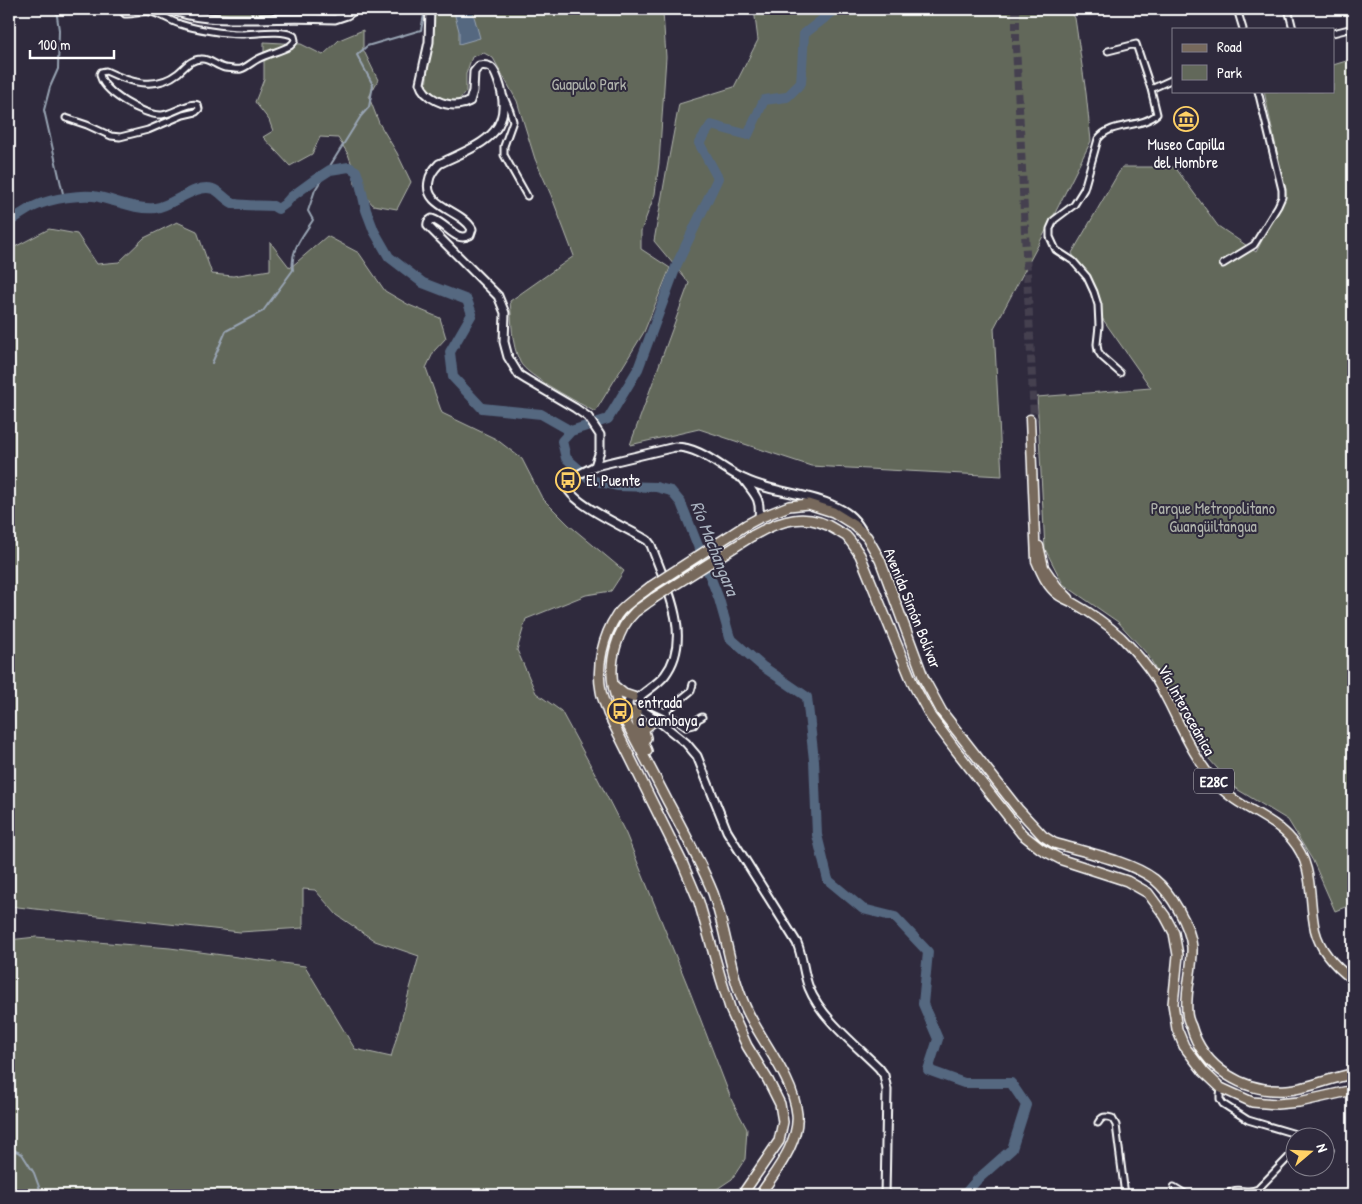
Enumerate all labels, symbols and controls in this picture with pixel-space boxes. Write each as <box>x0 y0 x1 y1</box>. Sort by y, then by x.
scale bar <box>30 28 114 60</box>
legend <box>1172 28 1334 92</box>
text: 100 m <box>38 34 71 55</box>
text: Road <box>1217 36 1242 57</box>
text: Park <box>1217 62 1242 83</box>
park label: Guapulo Park <box>552 73 627 95</box>
museum icon: Museo Capilla del Hombre <box>1173 106 1199 132</box>
place label: Museo Capilla del Hombre <box>1147 133 1225 173</box>
bus stop icon: El Puente <box>555 467 581 493</box>
place label: El Puente <box>586 469 641 491</box>
water label: Río Machangara <box>685 497 746 601</box>
park label: Parque Metropolitano Guangüiltangua <box>1151 497 1276 537</box>
street label: Avenida Simón Bolívar <box>879 545 947 671</box>
street label: Vía Interoceánica <box>1153 661 1221 759</box>
place label: entrada a cumbaya <box>638 691 697 731</box>
bus stop icon: entrada a cumbaya <box>607 698 633 724</box>
road number: E28C <box>1194 768 1234 794</box>
north arrow <box>1284 1126 1334 1176</box>
text: N <box>1313 1141 1333 1155</box>

